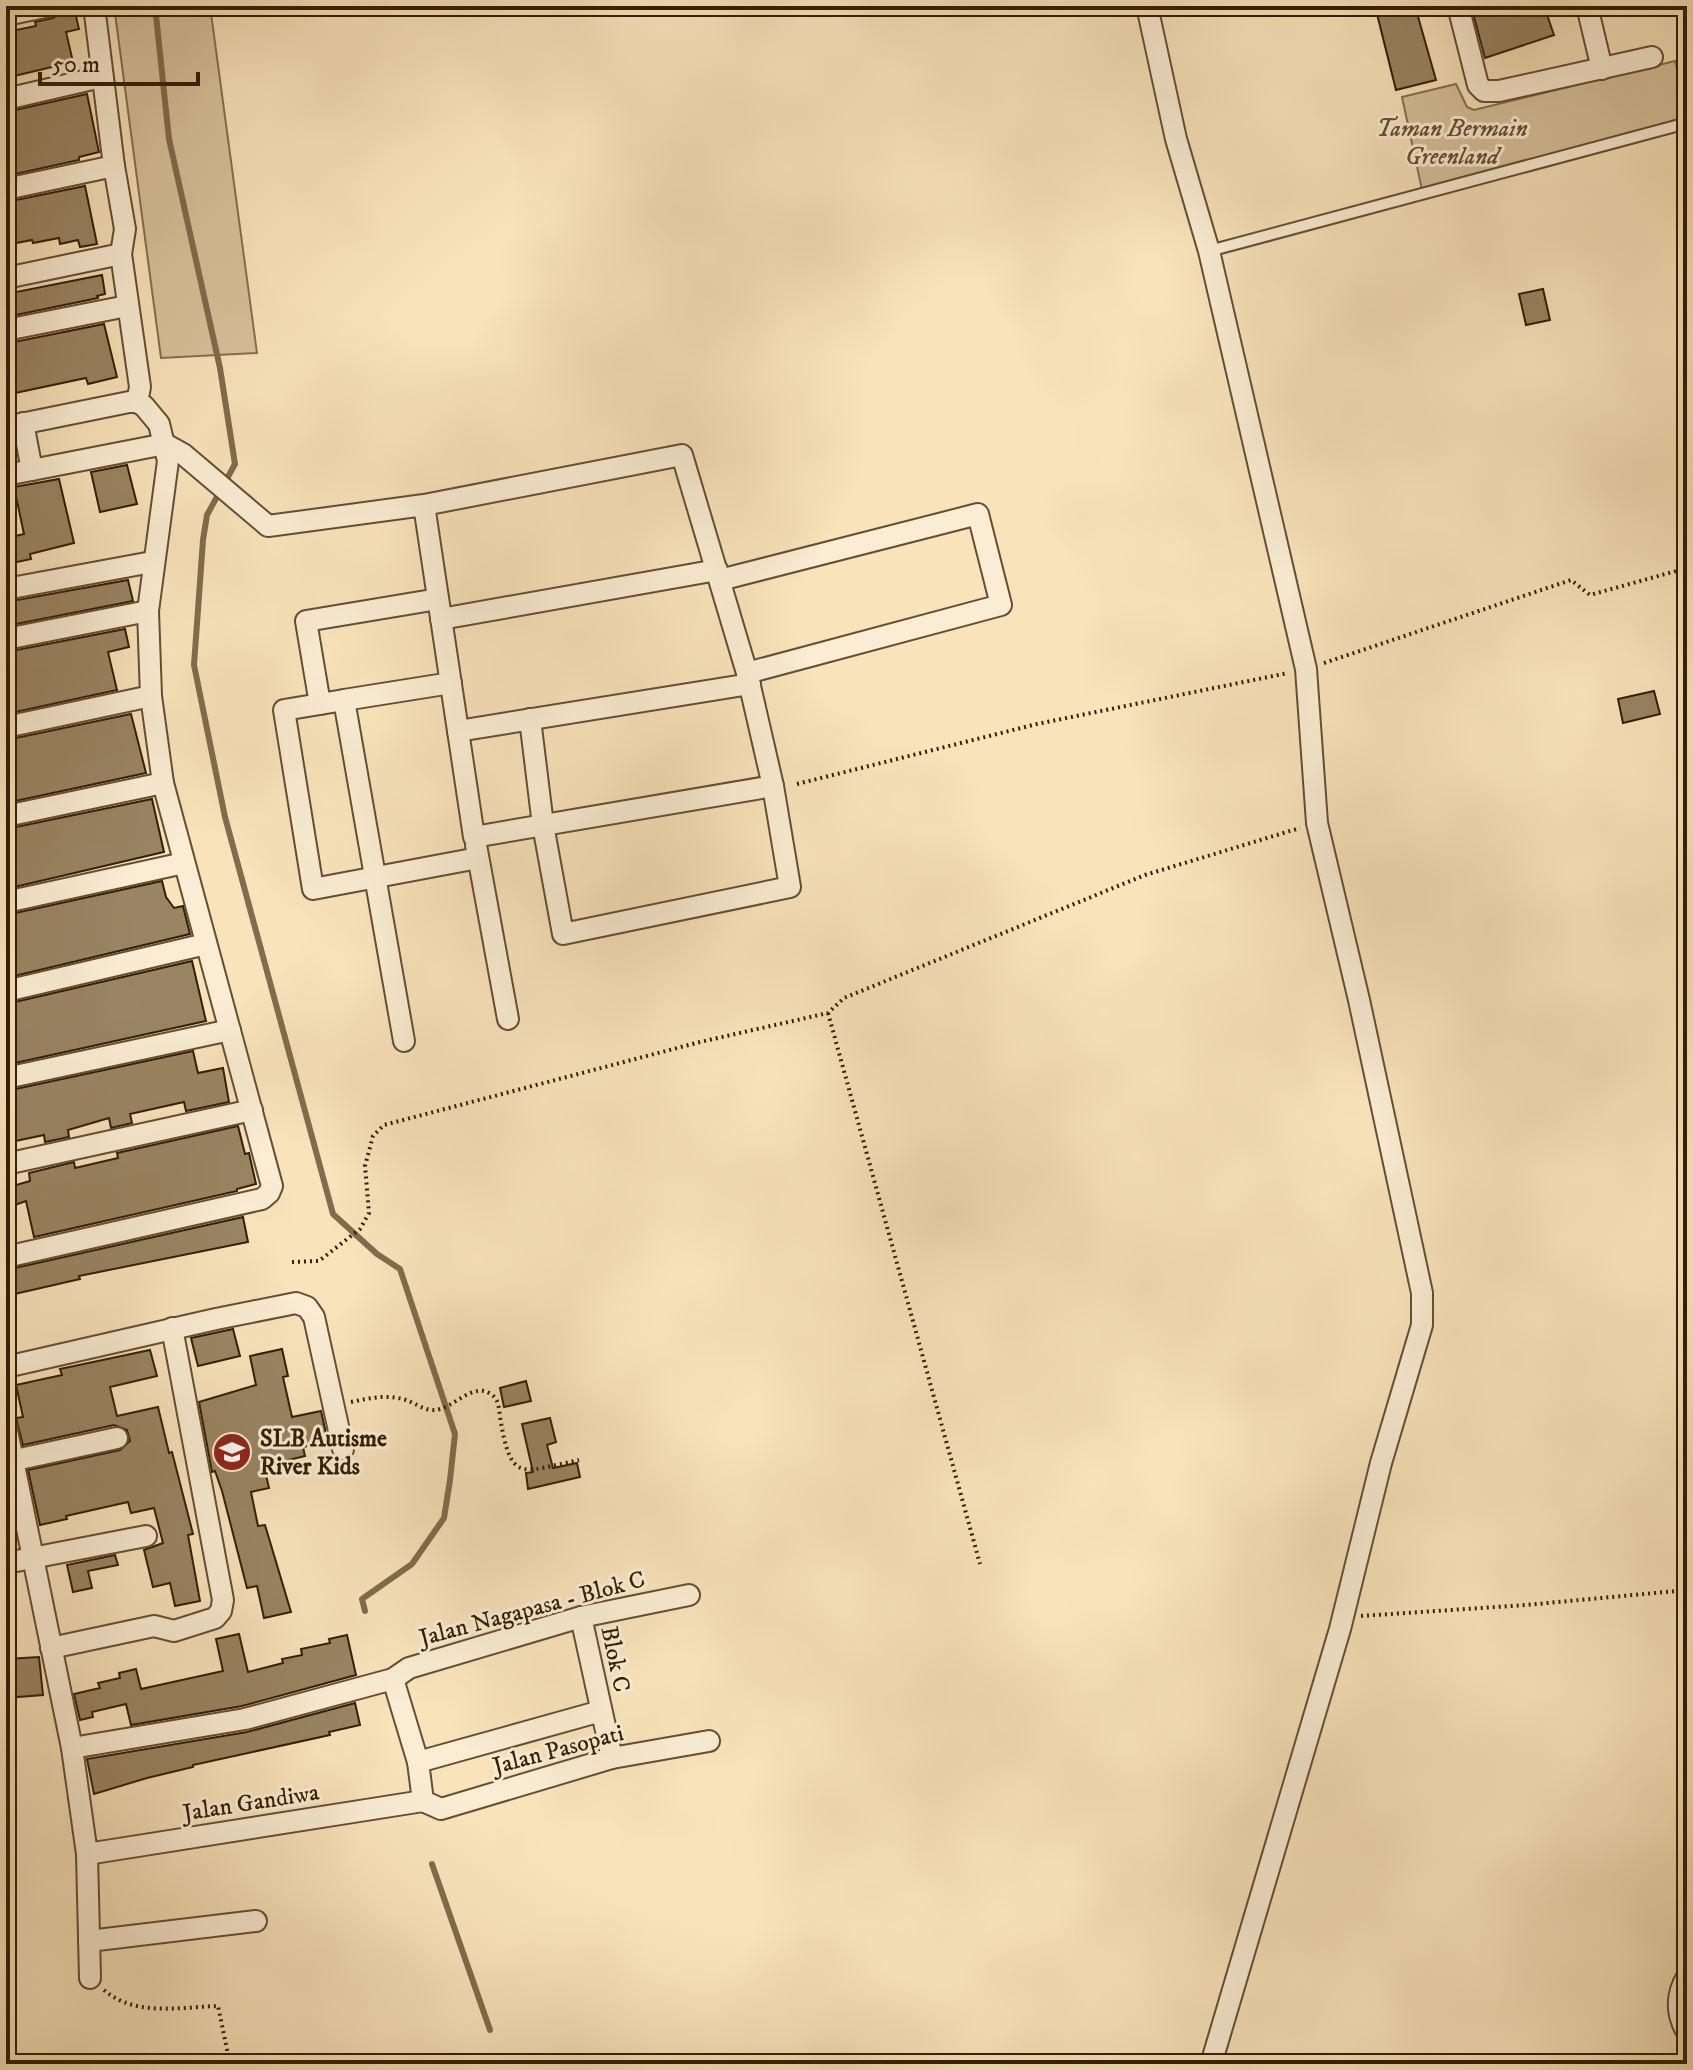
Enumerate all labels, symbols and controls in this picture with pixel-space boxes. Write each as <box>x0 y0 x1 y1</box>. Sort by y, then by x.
scale bar <box>40 36 198 86</box>
text: 50 m <box>52 50 100 80</box>
park label: Taman Bermain Greenland <box>1376 114 1528 172</box>
place label: SLB Autisme River Kids <box>260 1424 387 1482</box>
school or university icon: SLB Autisme River Kids <box>211 1431 253 1473</box>
street label: Jalan Nagapasa - Blok C <box>414 1564 649 1654</box>
street label: Blok C <box>593 1623 637 1695</box>
street label: Jalan Pasopati <box>488 1718 627 1782</box>
street label: Jalan Gandiwa <box>179 1777 322 1829</box>

